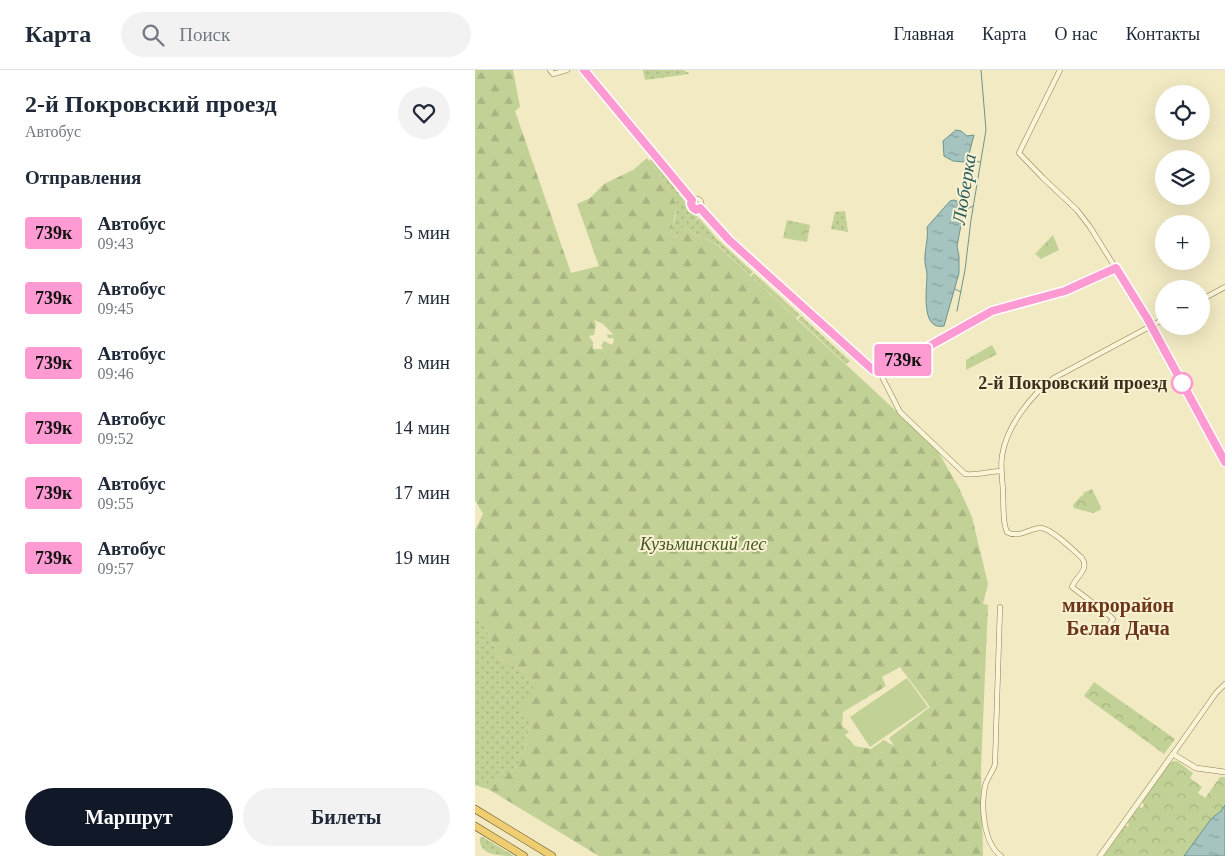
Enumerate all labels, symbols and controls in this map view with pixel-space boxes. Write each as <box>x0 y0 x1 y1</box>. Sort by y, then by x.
search box <box>121 12 471 57</box>
text: Карта <box>25 21 91 47</box>
icon: search <box>139 21 167 49</box>
text: Поиск <box>179 24 230 45</box>
text: Главная <box>894 24 954 44</box>
text: Карта <box>982 24 1027 44</box>
text: О нас <box>1055 24 1098 44</box>
text: Контакты <box>1126 24 1200 44</box>
map controls <box>1155 85 1210 335</box>
button: locate <box>1155 85 1210 140</box>
button: heart <box>398 87 450 139</box>
text: 2-й Покровский проезд <box>25 91 277 117</box>
text: Автобус <box>25 123 81 140</box>
button: layers <box>1155 150 1210 205</box>
water label: Люберка <box>948 152 980 227</box>
text: Отправления <box>25 167 141 188</box>
text: Автобус <box>97 213 166 234</box>
button: + <box>1155 215 1210 270</box>
text: 5 мин <box>403 222 450 243</box>
text: 739к <box>35 223 72 243</box>
text: 09:43 <box>97 235 134 252</box>
text: Автобус <box>97 278 166 299</box>
button: − <box>1155 280 1210 335</box>
text: 7 мин <box>403 287 450 308</box>
text: 739к <box>35 288 72 308</box>
text: 09:45 <box>97 300 134 317</box>
text: Автобус <box>97 343 166 364</box>
line badge: 739к <box>868 344 938 376</box>
text: 739к <box>884 350 922 370</box>
text: 8 мин <box>403 352 450 373</box>
text: 739к <box>35 353 72 373</box>
text: 09:46 <box>97 365 134 382</box>
marker: 2-й Покровский проезд <box>1171 372 1193 394</box>
place label: 2-й Покровский проезд <box>978 373 1167 393</box>
text: Автобус <box>97 408 166 429</box>
text: 14 мин <box>394 417 450 438</box>
text: 739к <box>35 418 72 438</box>
text: 09:52 <box>97 430 134 447</box>
text: Автобус <box>97 473 166 494</box>
text: 17 мин <box>394 482 450 503</box>
text: 739к <box>35 483 72 503</box>
text: 09:55 <box>97 495 134 512</box>
park label: Кузьминский лес <box>639 534 766 554</box>
text: Автобус <box>97 538 166 559</box>
text: 19 мин <box>394 547 450 568</box>
text: 739к <box>35 548 72 568</box>
text: 09:57 <box>97 560 134 577</box>
district label: микрорайон Белая Дача <box>1062 594 1174 640</box>
button: Маршрут <box>25 788 233 846</box>
button: Билеты <box>243 788 450 846</box>

